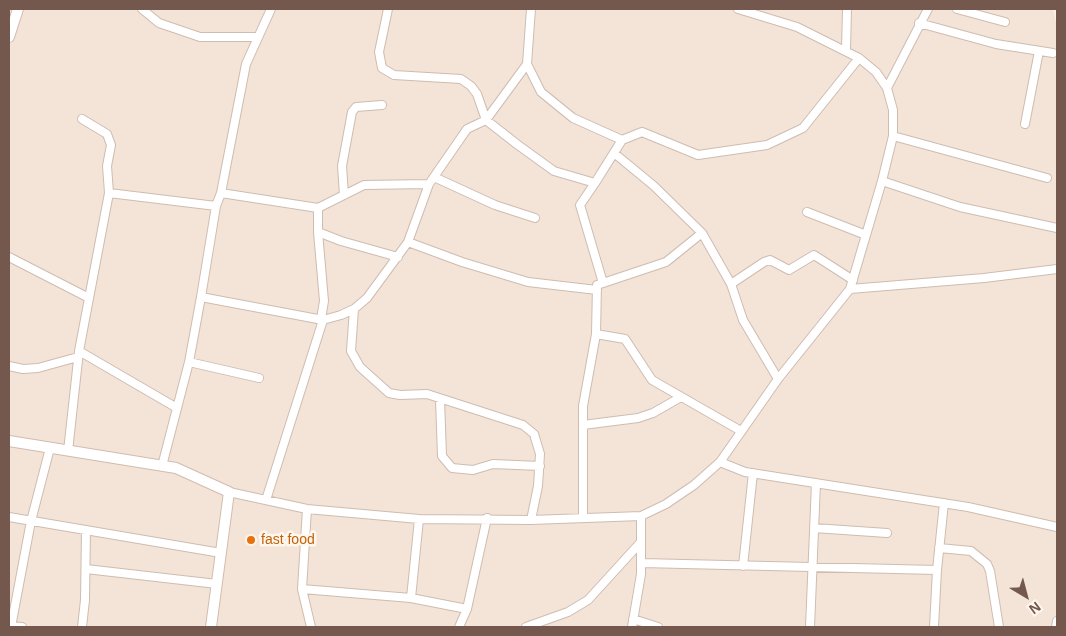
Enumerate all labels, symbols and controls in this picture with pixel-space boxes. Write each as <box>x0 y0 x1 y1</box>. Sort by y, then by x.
place label: fast food <box>261 532 315 548</box>
marker: fast food <box>245 534 257 546</box>
north arrow <box>1001 571 1051 621</box>
text: N <box>1026 599 1044 617</box>

